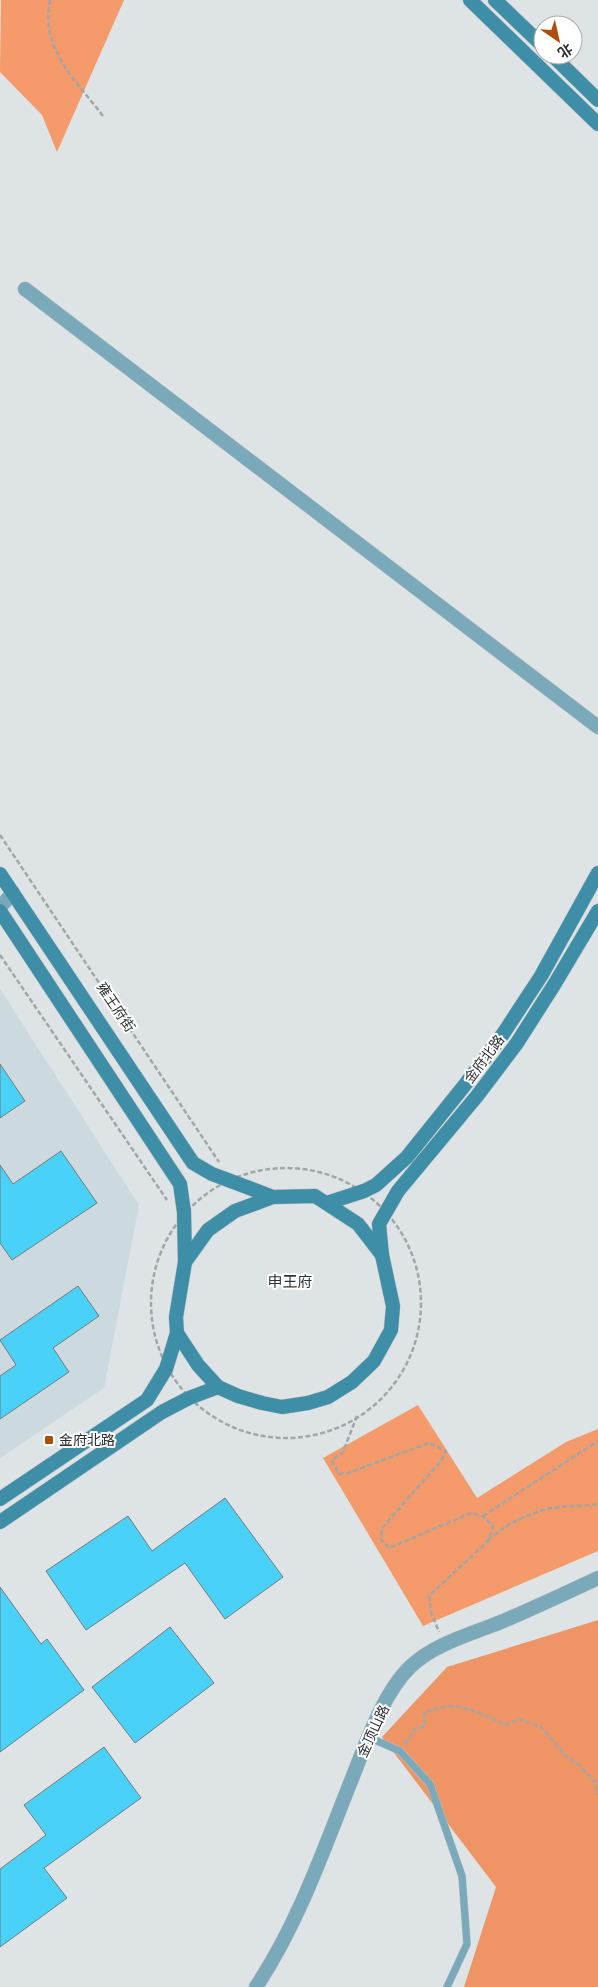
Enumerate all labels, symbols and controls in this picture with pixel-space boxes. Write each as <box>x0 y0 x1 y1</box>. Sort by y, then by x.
north arrow <box>533 15 583 65</box>
text: 北 <box>553 38 576 62</box>
street label: 雍王府街 <box>91 979 139 1036</box>
street label: 金府北路 <box>460 1031 510 1088</box>
district label: 申王府 <box>267 1272 313 1293</box>
place label: 金府北路 <box>59 1431 115 1451</box>
marker: 金府北路 <box>43 1434 55 1446</box>
street label: 金顶山路 <box>353 1702 395 1761</box>

